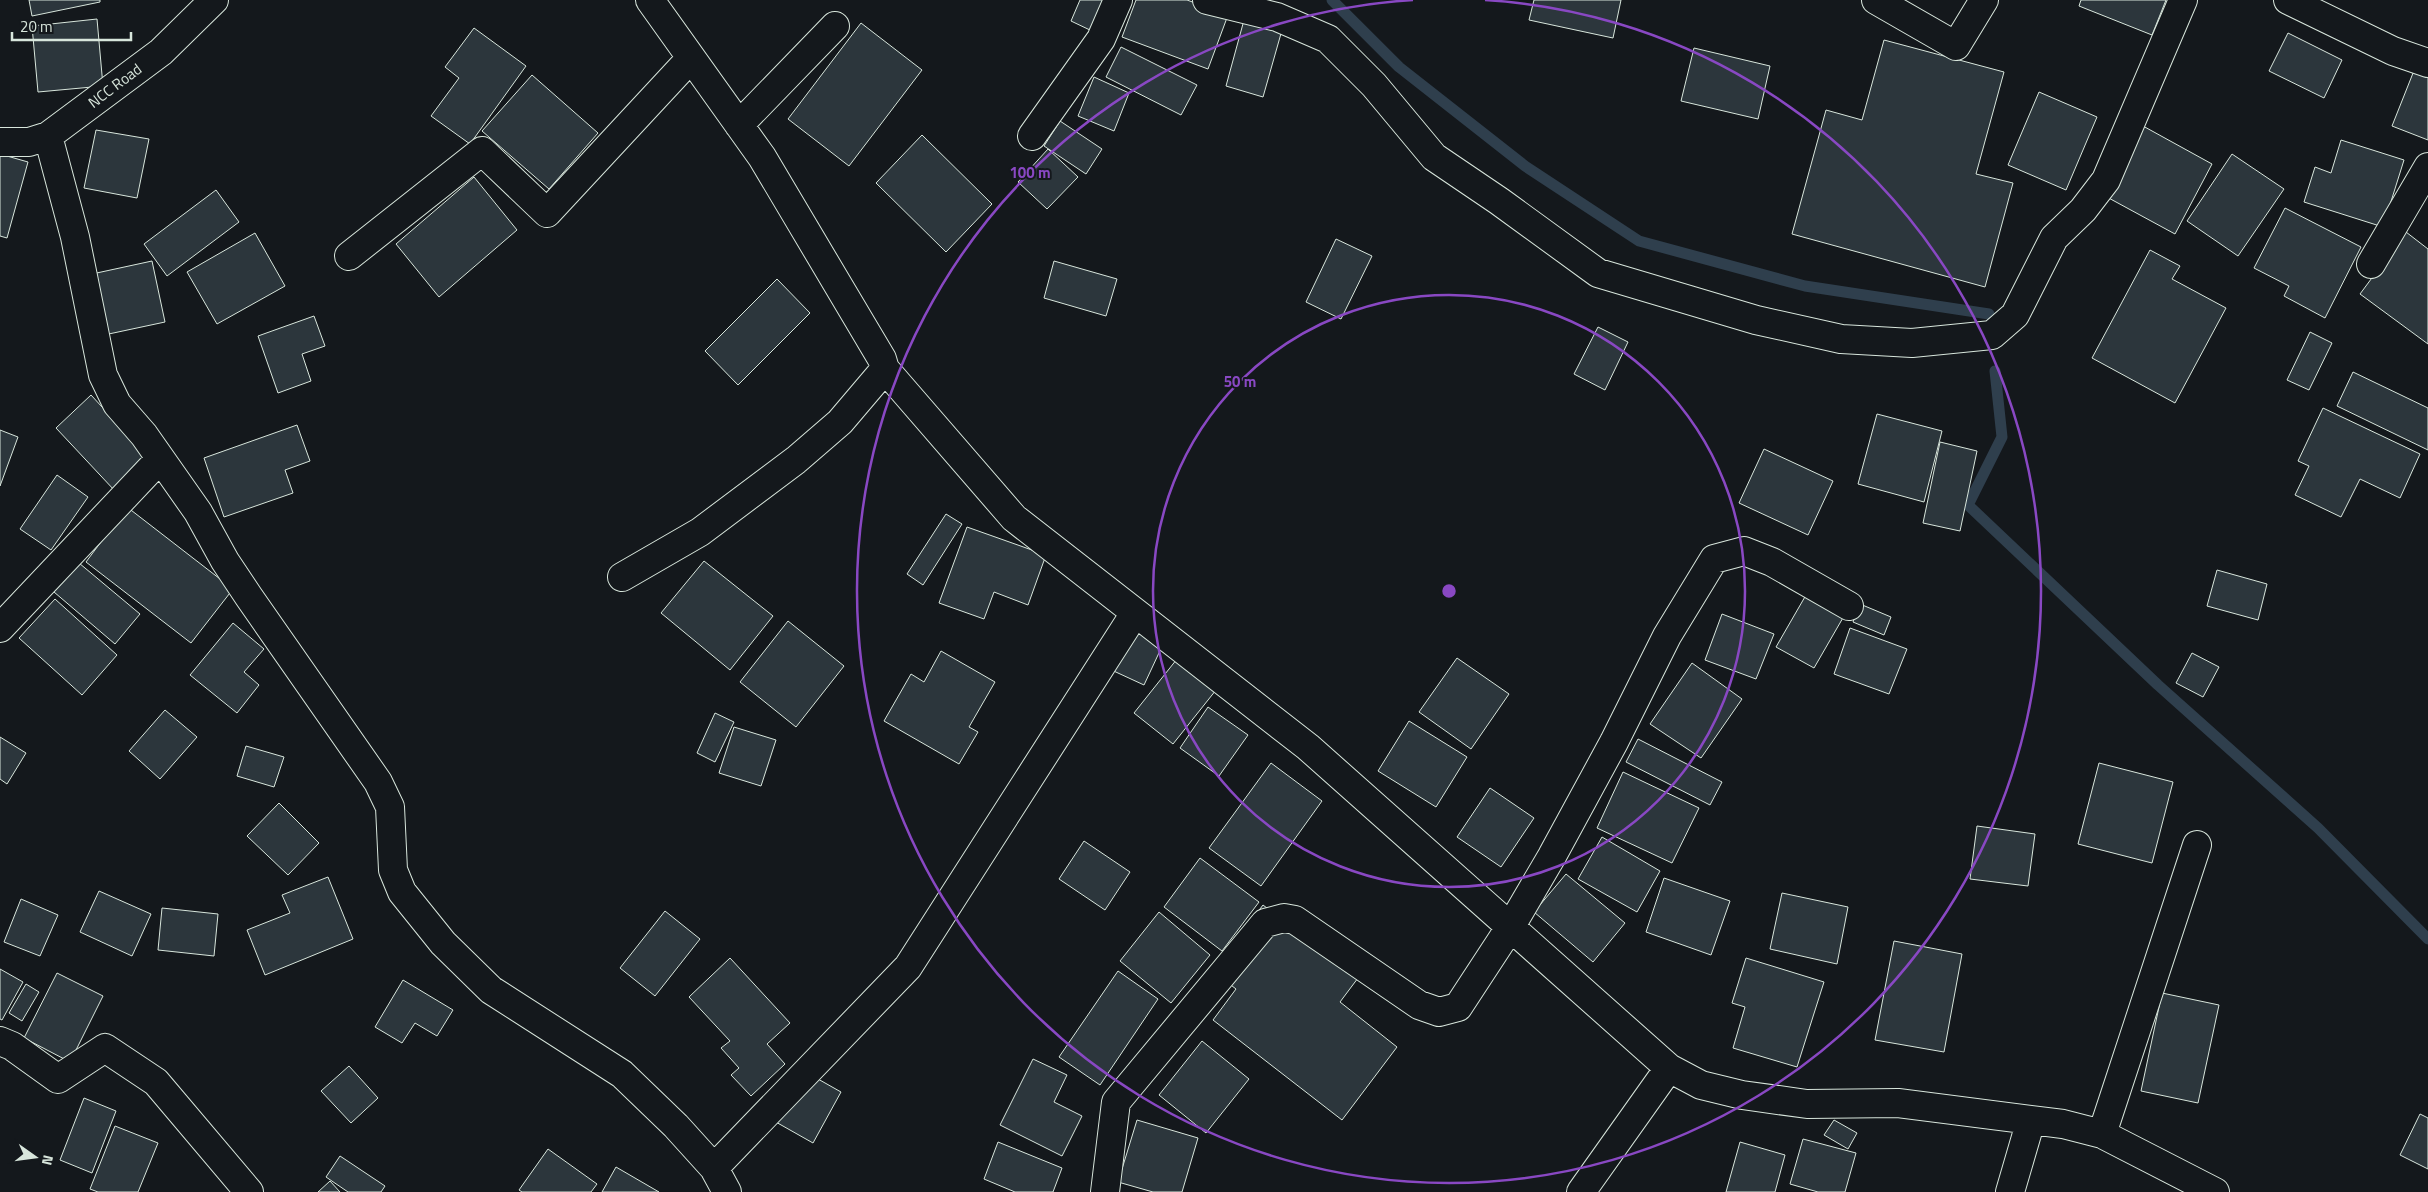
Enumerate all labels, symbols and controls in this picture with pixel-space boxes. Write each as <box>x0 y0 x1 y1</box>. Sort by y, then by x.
scale bar <box>12 10 131 42</box>
text: 20 m <box>20 15 53 38</box>
street label: NCC Road <box>83 58 146 113</box>
text: 100 m <box>1009 161 1051 184</box>
text: 50 m <box>1224 370 1256 393</box>
centre of rings <box>1440 582 1458 600</box>
north arrow <box>10 1132 60 1182</box>
text: N <box>37 1153 59 1168</box>

